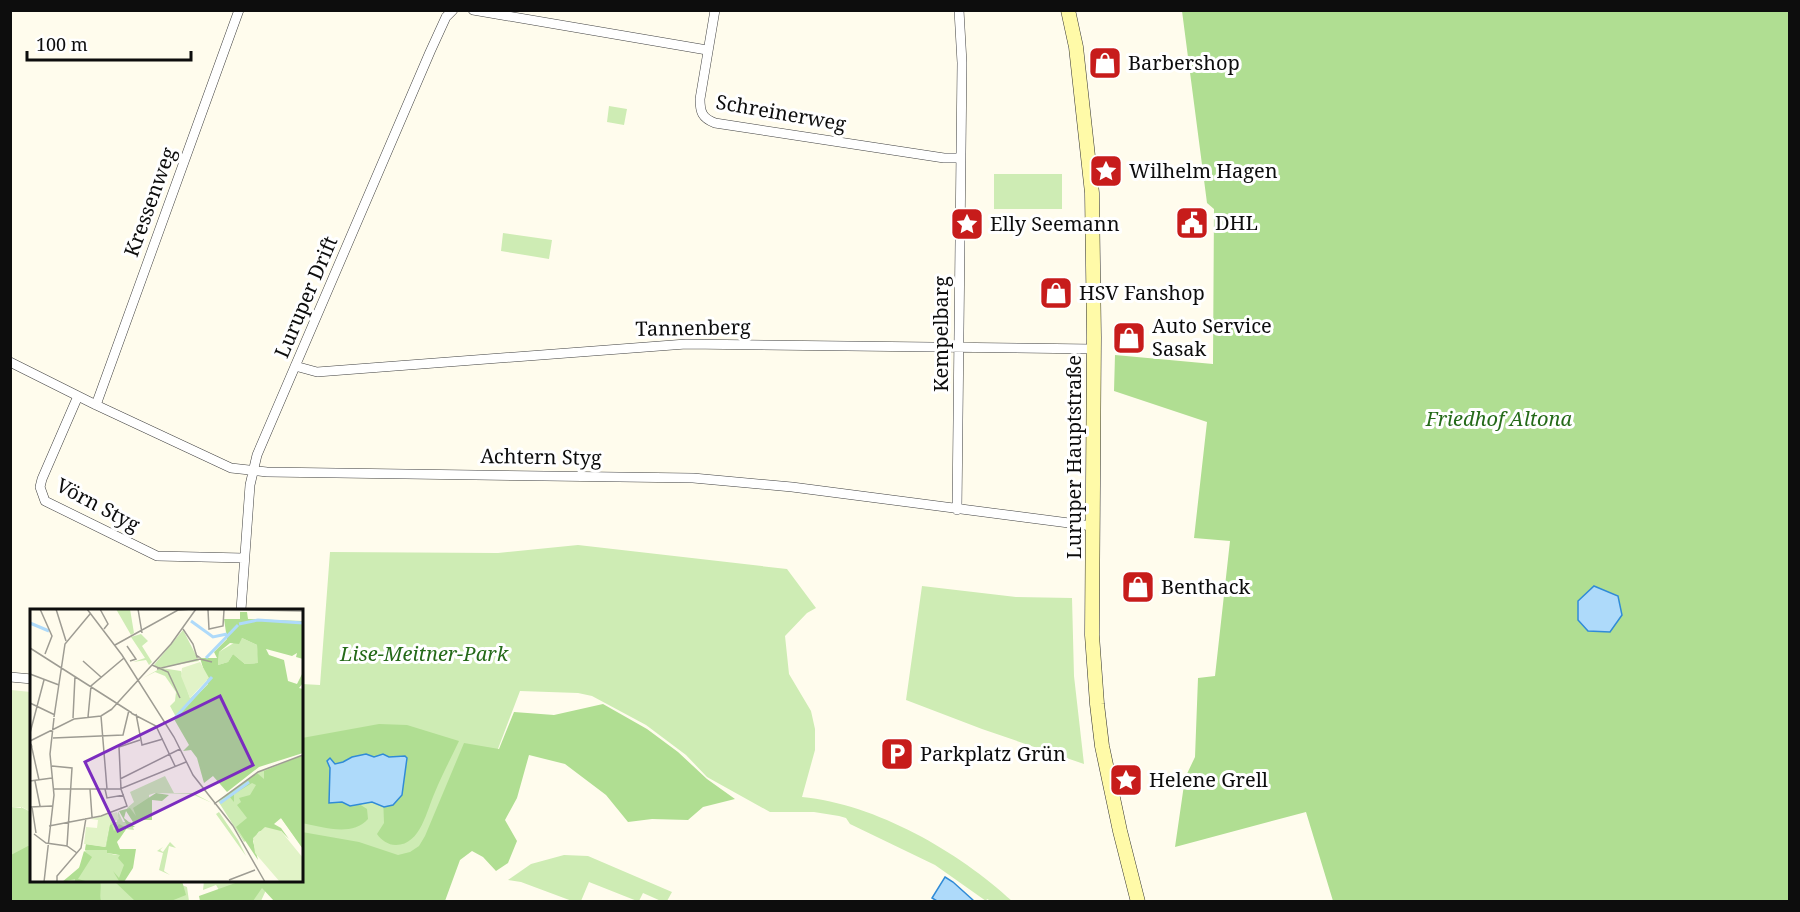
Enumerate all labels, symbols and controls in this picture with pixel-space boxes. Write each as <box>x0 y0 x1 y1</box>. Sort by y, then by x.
scale bar <box>27 24 190 62</box>
text: 100 m <box>36 32 88 56</box>
shop icon: Barbershop <box>1087 45 1123 81</box>
place label: Barbershop <box>1128 49 1240 76</box>
street label: Schreinerweg <box>714 88 848 137</box>
street label: Kressenweg <box>117 143 182 260</box>
place icon: Wilhelm Hagen <box>1088 153 1124 189</box>
place label: Wilhelm Hagen <box>1129 157 1278 184</box>
public building icon: DHL <box>1174 205 1210 241</box>
place icon: Elly Seemann <box>949 206 985 242</box>
place label: DHL <box>1215 209 1258 236</box>
place label: Elly Seemann <box>990 210 1120 237</box>
street label: Luruper Drift <box>268 232 343 362</box>
shop icon: HSV Fanshop <box>1038 275 1074 311</box>
street label: Kempelbarg <box>927 276 954 392</box>
place label: HSV Fanshop <box>1079 279 1205 306</box>
place label: Auto Service Sasak <box>1152 312 1272 362</box>
street label: Tannenberg <box>635 313 751 342</box>
shop icon: Auto Service Sasak <box>1111 320 1147 356</box>
street label: Luruper Hauptstraße <box>1060 355 1087 559</box>
park label: Friedhof Altona <box>1425 405 1573 432</box>
street label: Achtern Styg <box>480 442 602 471</box>
street label: Vörn Styg <box>52 471 145 538</box>
shop icon: Benthack <box>1120 569 1156 605</box>
place label: Benthack <box>1161 573 1251 600</box>
inset map <box>30 609 303 882</box>
park label: Lise-Meitner-Park <box>339 640 509 667</box>
parking icon: Parkplatz Grün <box>879 736 915 772</box>
place label: Parkplatz Grün <box>920 740 1066 767</box>
place icon: Helene Grell <box>1108 762 1144 798</box>
place label: Helene Grell <box>1149 766 1268 793</box>

